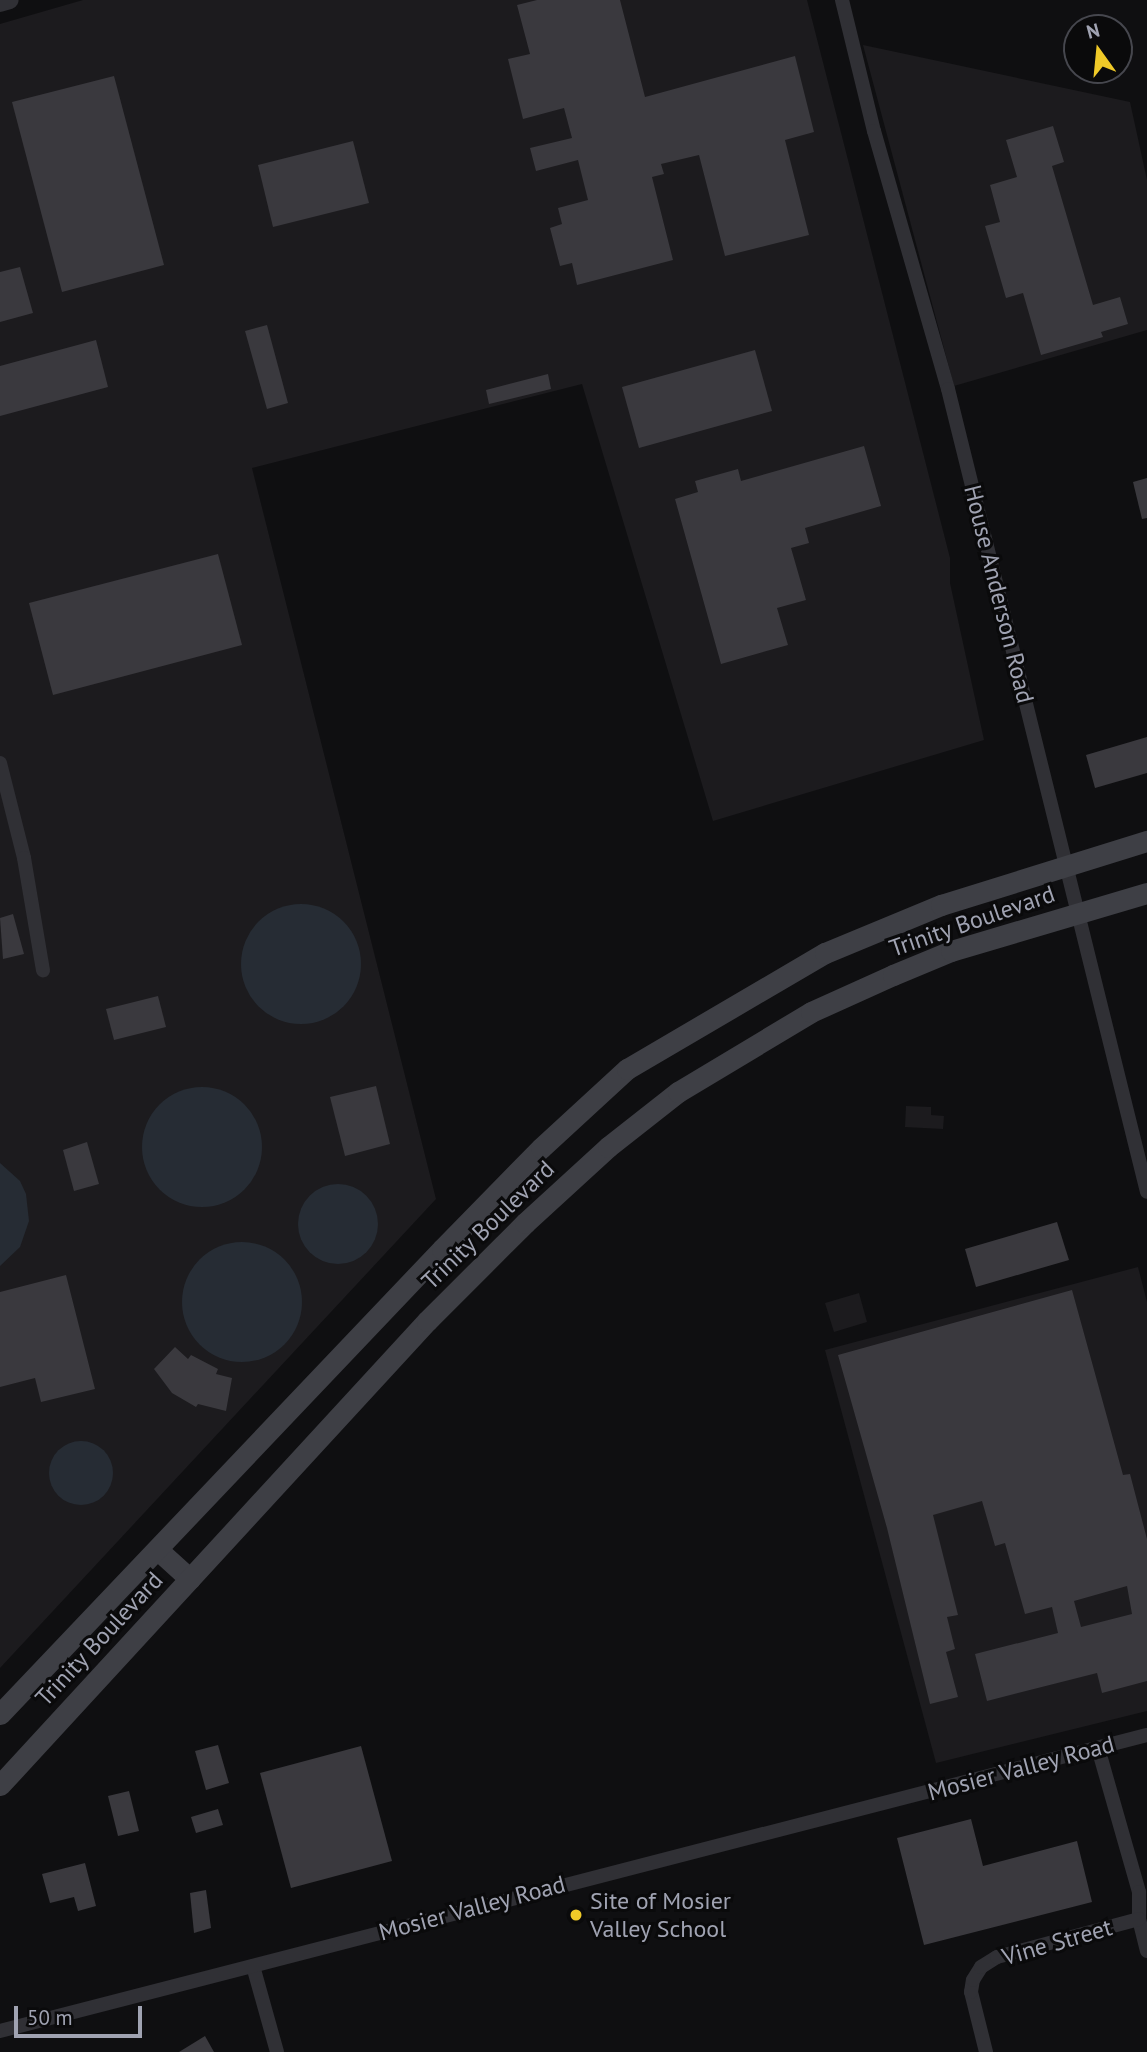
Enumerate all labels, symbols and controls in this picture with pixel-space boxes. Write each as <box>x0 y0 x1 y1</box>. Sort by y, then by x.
north arrow <box>1063 14 1133 84</box>
text: N <box>1084 17 1102 44</box>
street label: House Anderson Road <box>958 482 1040 706</box>
street label: Trinity Boulevard <box>885 879 1059 963</box>
street label: Trinity Boulevard <box>416 1154 560 1296</box>
street label: Trinity Boulevard <box>29 1566 169 1712</box>
street label: Mosier Valley Road <box>924 1729 1118 1807</box>
street label: Mosier Valley Road <box>375 1869 569 1947</box>
place label: Site of Mosier Valley School <box>590 1887 731 1943</box>
marker: Site of Mosier Valley School <box>568 1907 584 1923</box>
street label: Vine Street <box>999 1913 1115 1971</box>
scale bar <box>18 1993 145 2037</box>
text: 50 m <box>27 2004 73 2031</box>

